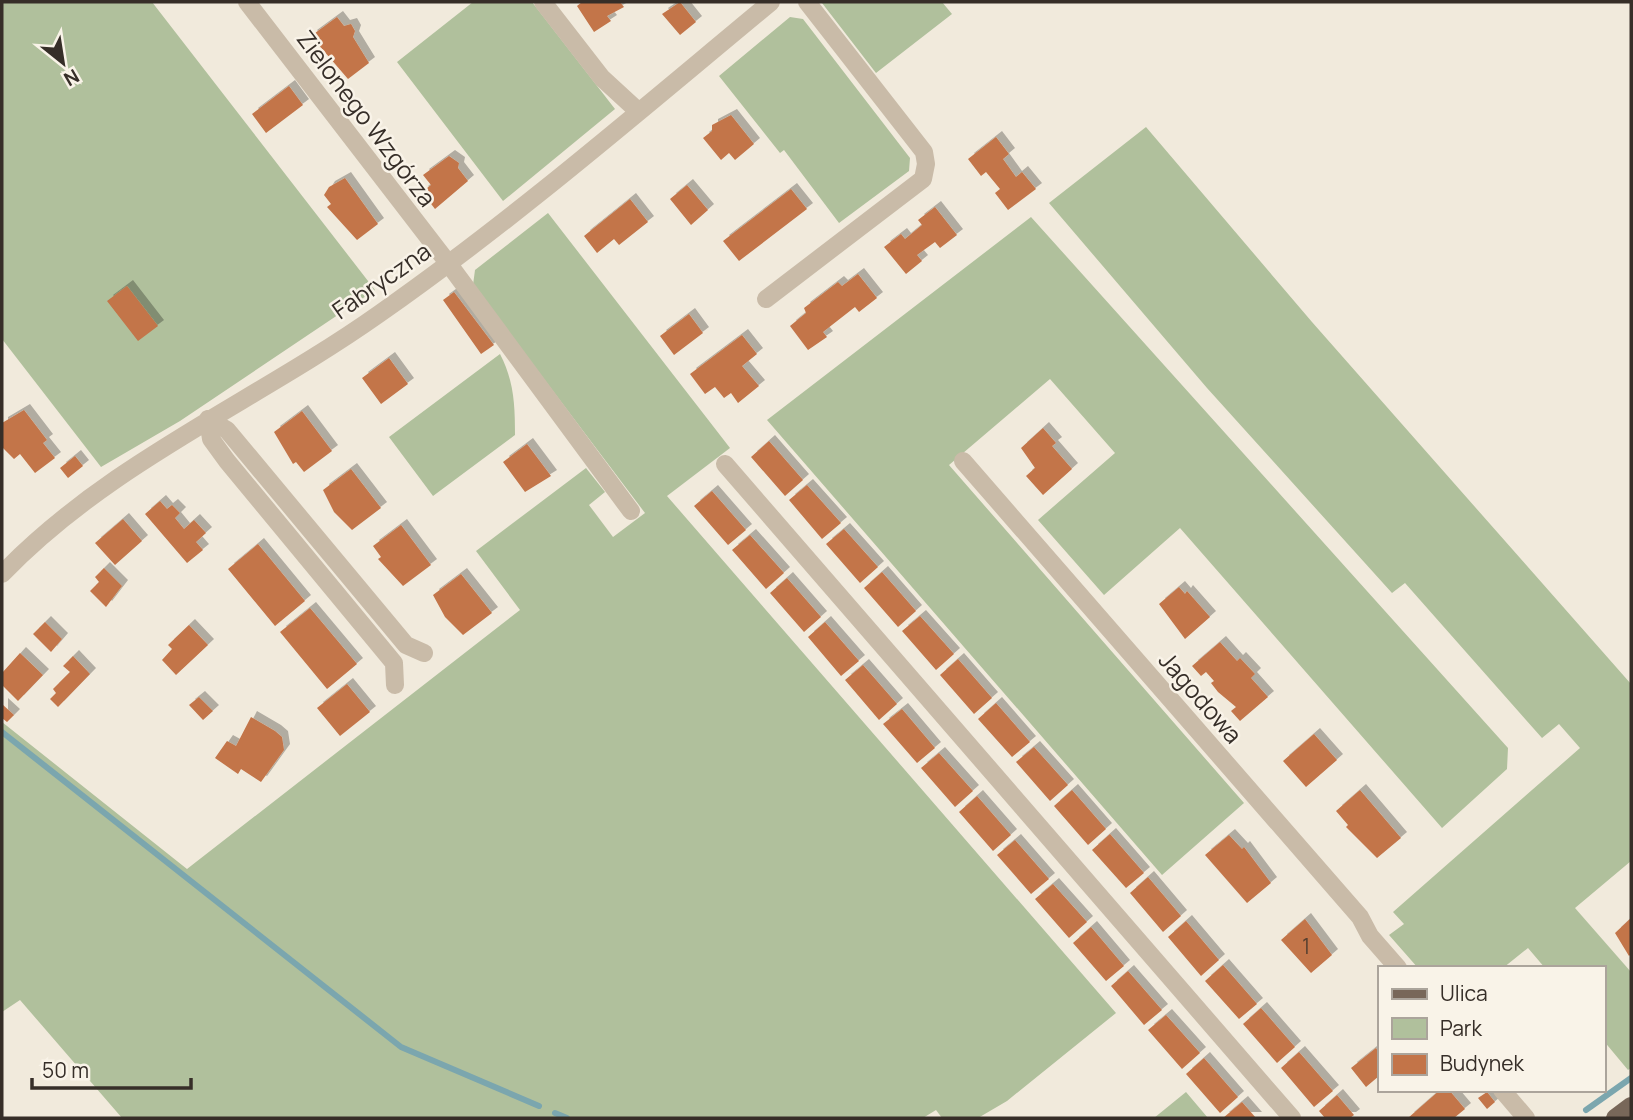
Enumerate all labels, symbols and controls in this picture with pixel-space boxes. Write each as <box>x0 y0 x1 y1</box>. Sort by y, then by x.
street label: Zielonego Wzgórza <box>290 23 444 213</box>
north arrow <box>28 28 98 98</box>
text: N <box>59 63 84 92</box>
street label: Fabryczna <box>325 234 437 326</box>
street label: Jagodowa <box>1152 644 1250 750</box>
house number: 1 <box>1302 932 1310 960</box>
legend <box>1378 966 1605 1092</box>
text: Ulica <box>1440 979 1488 1007</box>
text: Park <box>1440 1014 1482 1042</box>
scale bar <box>32 1046 191 1090</box>
text: Budynek <box>1440 1049 1525 1077</box>
text: 50 m <box>42 1056 89 1084</box>

